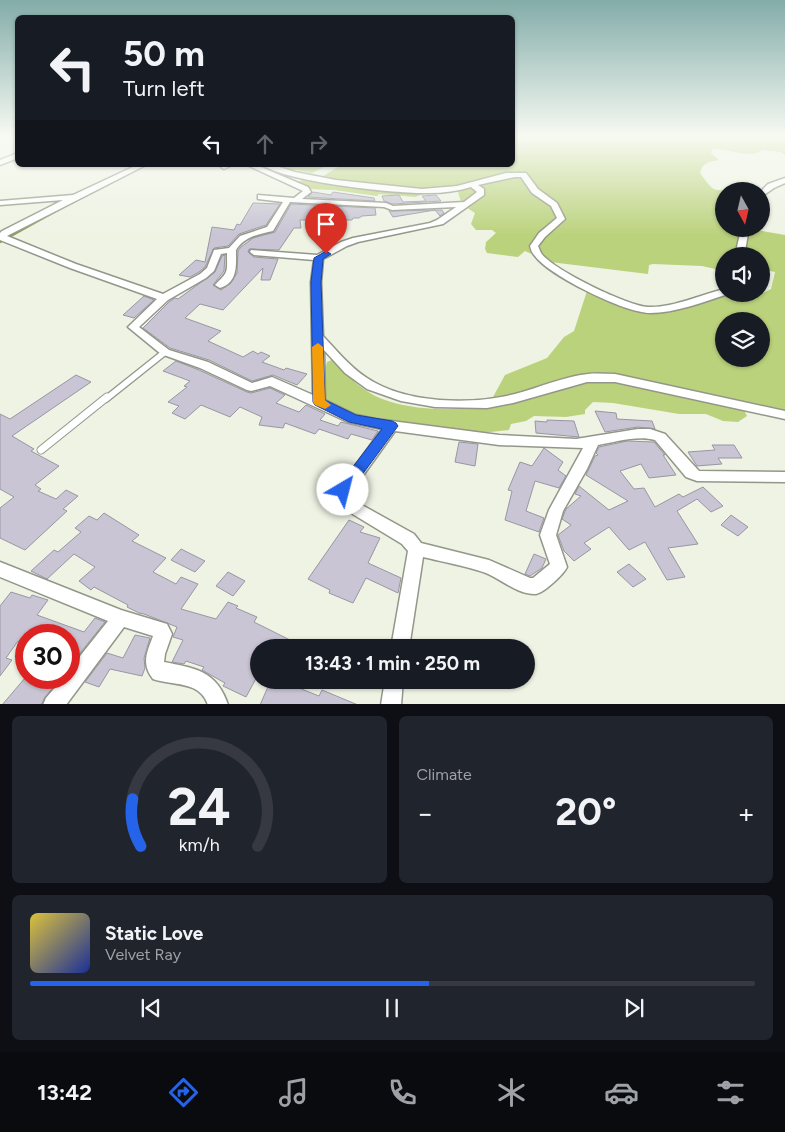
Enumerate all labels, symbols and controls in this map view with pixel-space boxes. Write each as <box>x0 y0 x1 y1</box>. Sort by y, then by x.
text: 50 m <box>123 33 205 75</box>
icon: left <box>40 35 105 100</box>
text: Turn left <box>123 75 205 102</box>
icon: left <box>198 130 226 158</box>
icon: ahead <box>251 130 279 158</box>
icon: right <box>304 130 332 158</box>
north arrow <box>715 182 770 238</box>
map controls <box>715 182 770 367</box>
pin <box>305 203 347 254</box>
icon: arrive <box>312 210 340 238</box>
button: sound <box>715 247 770 302</box>
button: layers <box>715 312 770 367</box>
position arrow <box>316 463 368 515</box>
speed limit sign: 30 <box>15 624 80 689</box>
text: 13:43 · 1 min · 250 m <box>305 652 480 675</box>
text: Climate <box>417 765 472 784</box>
text: 24 <box>168 776 231 838</box>
text: 20° <box>555 789 616 835</box>
text: − <box>417 796 434 830</box>
text: + <box>738 796 755 830</box>
text: km/h <box>179 834 220 855</box>
text: Static Love <box>105 922 203 945</box>
text: Velvet Ray <box>105 945 181 964</box>
icon: previous <box>137 994 165 1022</box>
icon: pause <box>378 994 406 1022</box>
icon: next <box>620 994 648 1022</box>
icon: directions <box>166 1075 201 1110</box>
icon: music <box>276 1075 311 1110</box>
icon: phone <box>385 1075 420 1110</box>
icon: climate <box>494 1075 529 1110</box>
icon: car <box>604 1075 639 1110</box>
icon: filters <box>713 1075 748 1110</box>
text: 13:42 <box>37 1079 92 1106</box>

